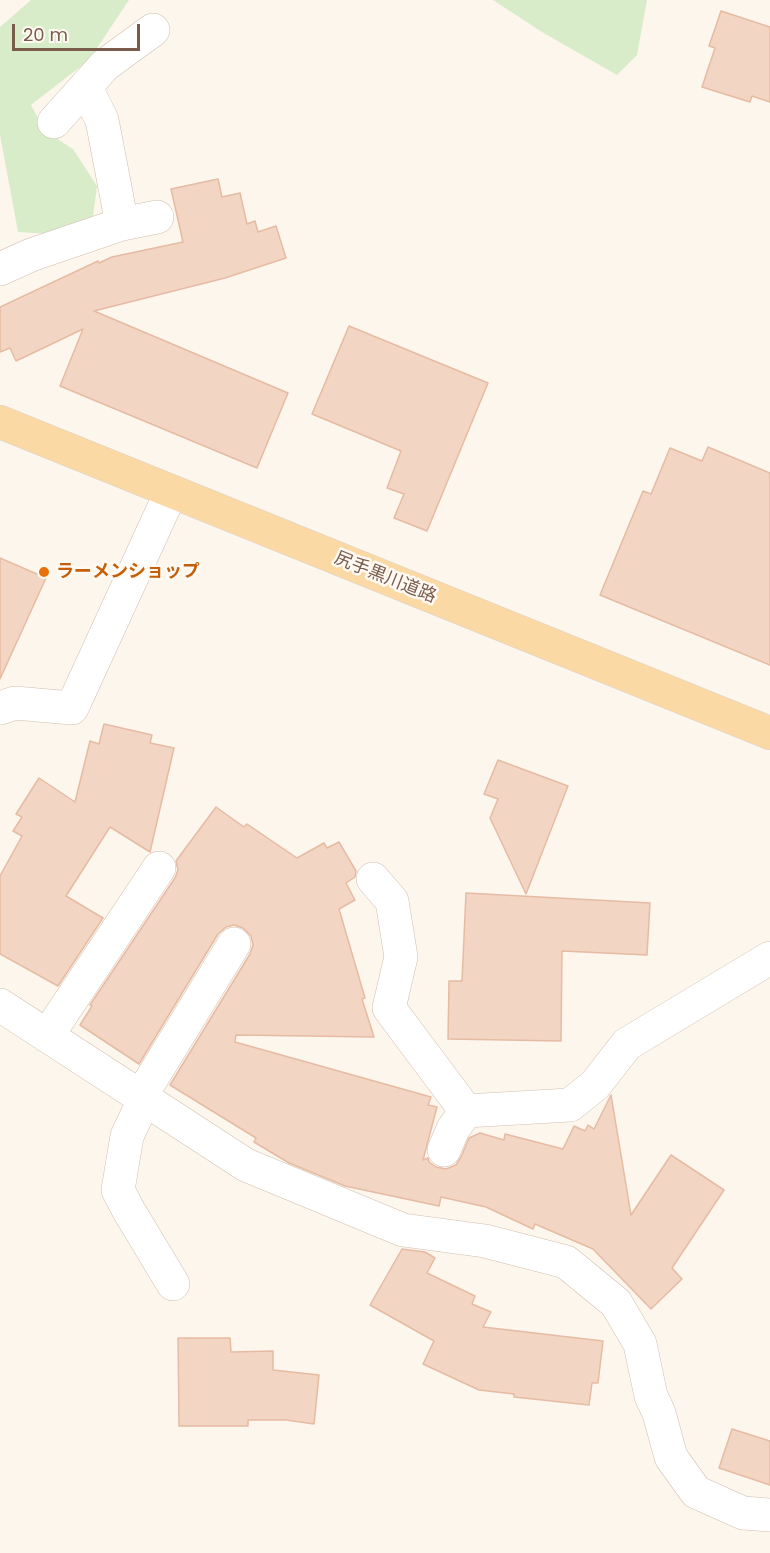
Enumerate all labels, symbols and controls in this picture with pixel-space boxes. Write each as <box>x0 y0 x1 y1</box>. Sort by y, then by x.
scale bar <box>15 12 142 50</box>
text: 20 m <box>23 22 68 47</box>
street label: 尻手黒川道路 <box>331 548 439 608</box>
place label: ラーメンショップ <box>56 561 200 583</box>
marker: ラーメンショップ <box>37 565 51 579</box>

